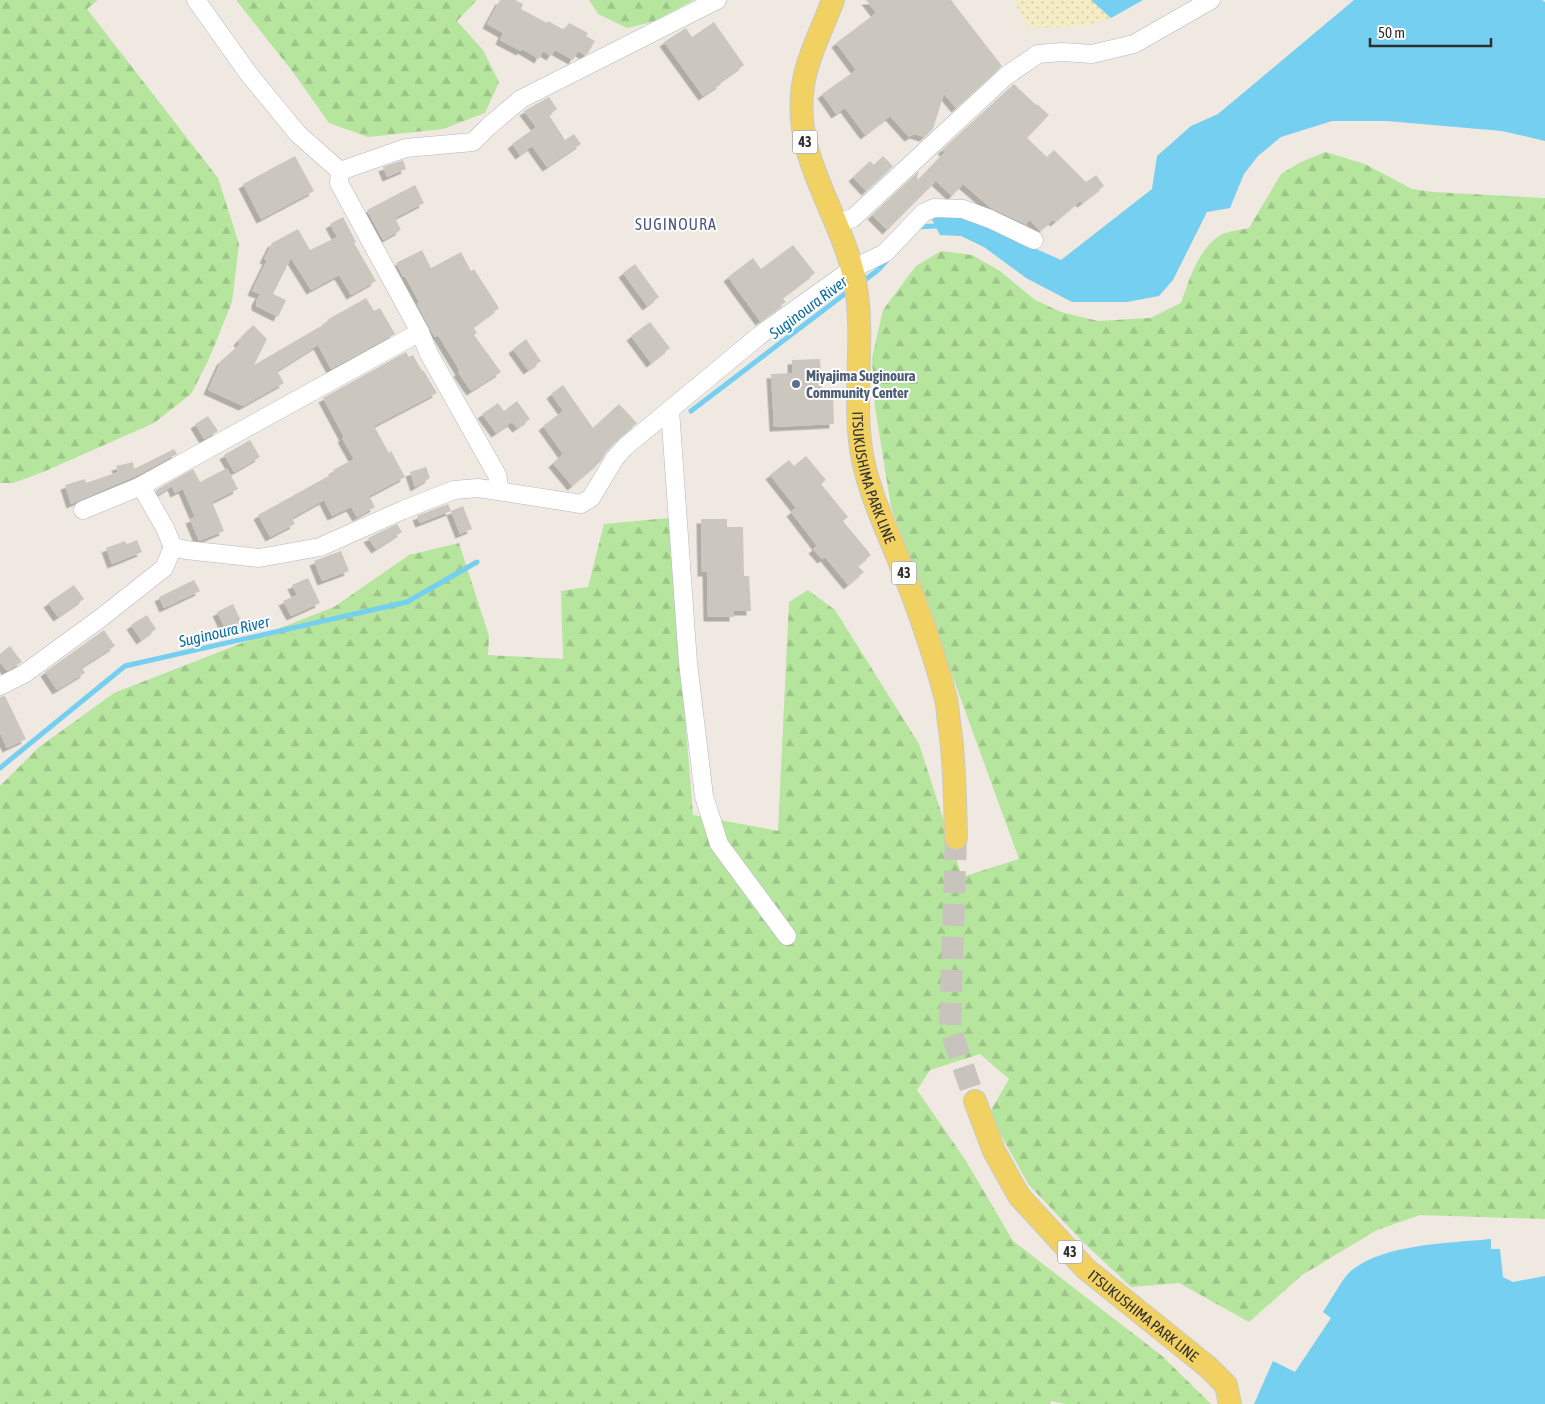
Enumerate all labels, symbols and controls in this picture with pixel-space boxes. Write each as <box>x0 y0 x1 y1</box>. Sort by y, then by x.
scale bar <box>1370 15 1491 47</box>
text: 50 m <box>1378 24 1405 41</box>
road number: 43 <box>792 130 818 154</box>
district label: SUGINOURA <box>635 215 717 233</box>
water label: Suginoura River <box>765 271 852 343</box>
place label: Miyajima Suginoura Community Center <box>806 367 915 401</box>
marker: Miyajima Suginoura Community Center <box>790 378 802 390</box>
street label: ITSUKUSHIMA PARK LINE <box>850 411 900 546</box>
road number: 43 <box>892 562 916 584</box>
water label: Suginoura River <box>176 612 273 651</box>
road number: 43 <box>1058 1240 1082 1264</box>
street label: ITSUKUSHIMA PARK LINE <box>1085 1266 1203 1365</box>

